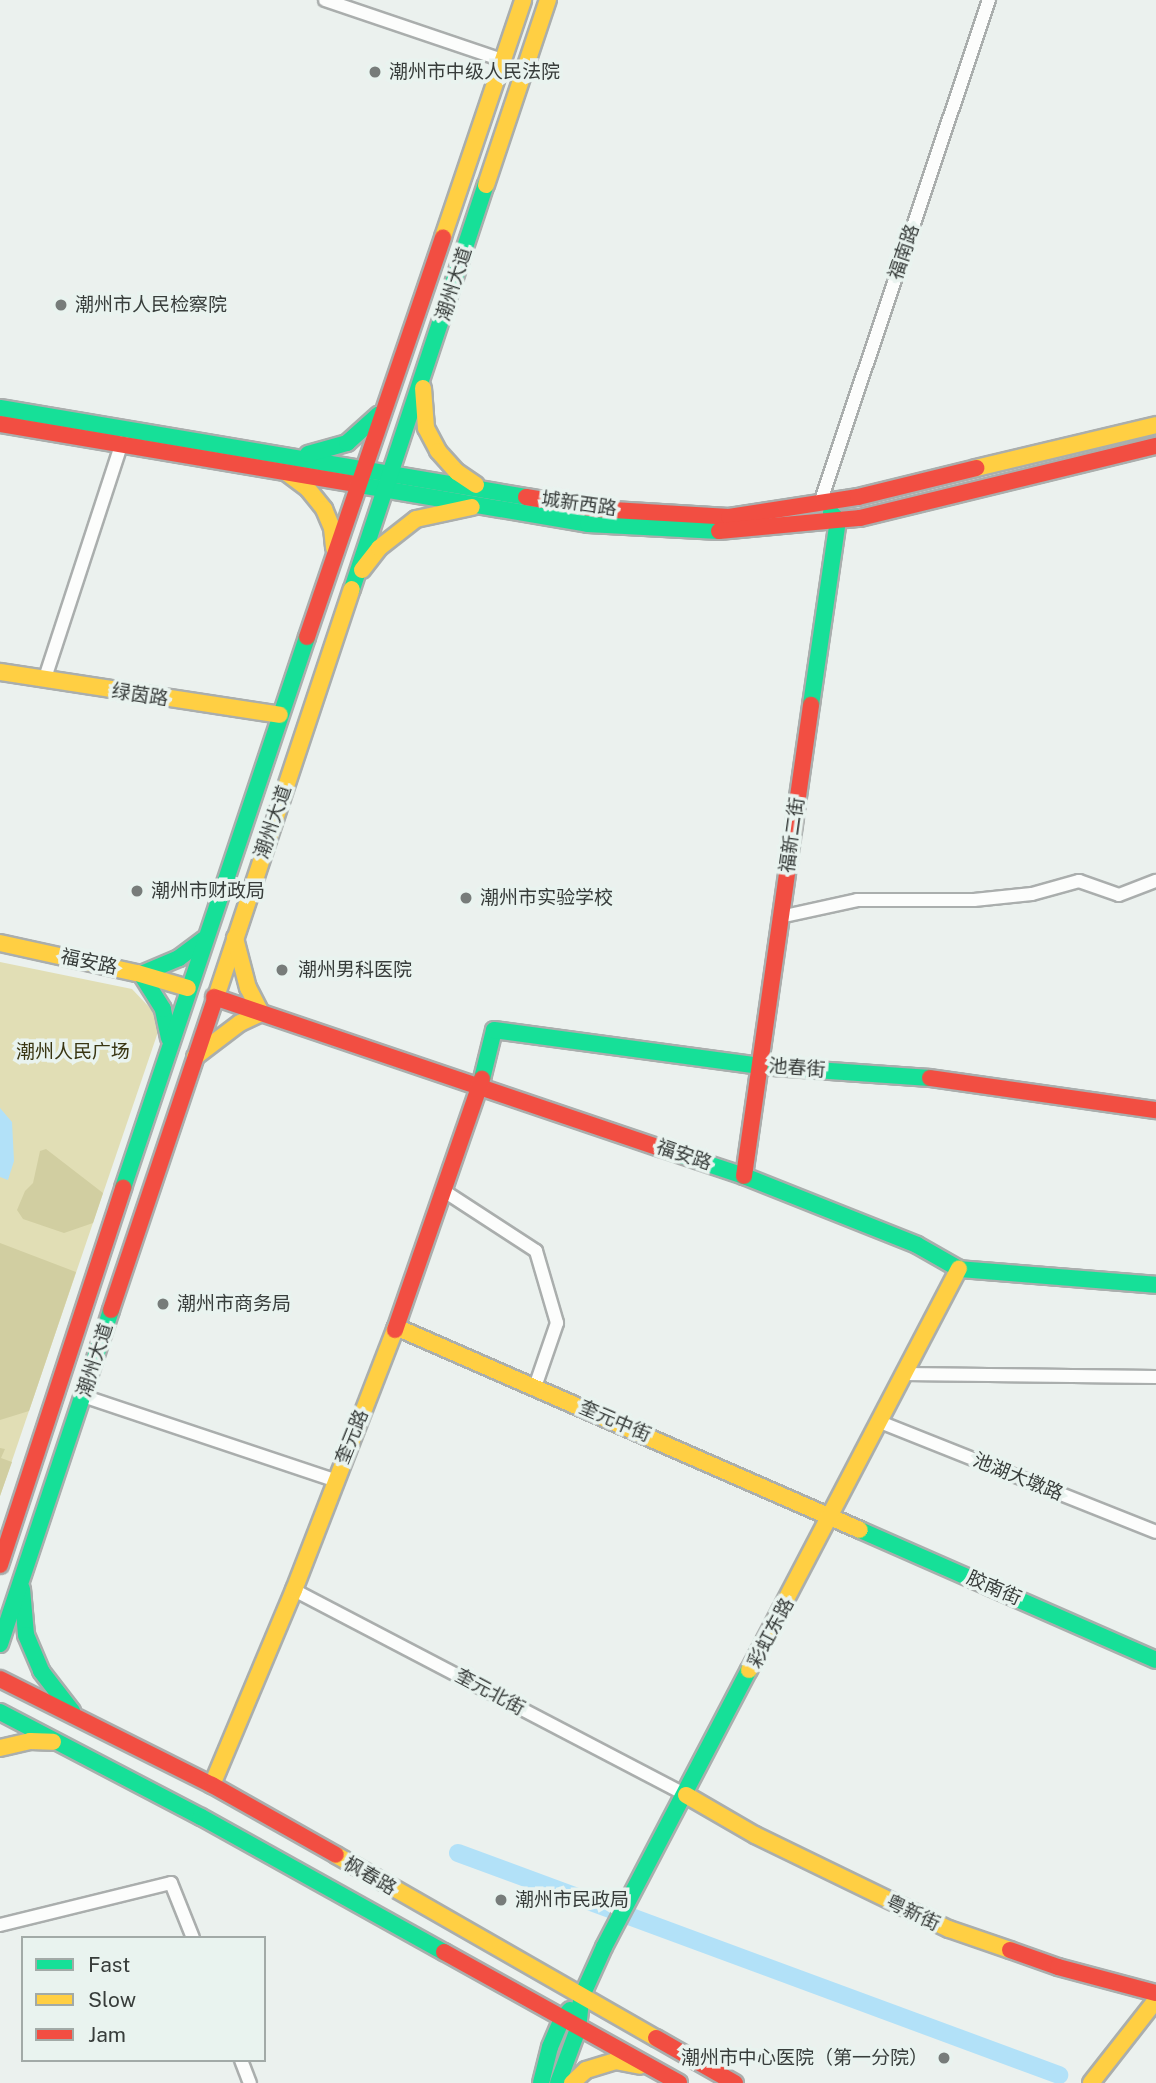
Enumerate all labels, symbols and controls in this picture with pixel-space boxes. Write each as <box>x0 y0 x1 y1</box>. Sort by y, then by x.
place label: 潮州市中级人民法院 <box>389 61 560 83</box>
marker: 潮州市中级人民法院 <box>367 64 383 80</box>
street label: 福南路 <box>884 221 924 283</box>
street label: 潮州大道 <box>431 244 477 324</box>
place label: 潮州市人民检察院 <box>75 294 227 316</box>
marker: 潮州市人民检察院 <box>53 297 69 313</box>
street label: 城新西路 <box>540 487 618 521</box>
street label: 绿茵路 <box>110 679 170 711</box>
street label: 潮州大道 <box>250 782 296 862</box>
street label: 福新二街 <box>775 796 809 874</box>
place label: 潮州市财政局 <box>151 880 265 902</box>
marker: 潮州市财政局 <box>129 883 145 899</box>
place label: 潮州市实验学校 <box>480 887 613 909</box>
marker: 潮州市实验学校 <box>458 890 474 906</box>
street label: 福安路 <box>59 945 119 979</box>
place label: 潮州男科医院 <box>298 959 412 981</box>
marker: 潮州男科医院 <box>272 960 292 980</box>
park label: 潮州人民广场 <box>16 1041 130 1063</box>
street label: 池春街 <box>768 1055 826 1081</box>
street label: 福安路 <box>653 1135 715 1175</box>
place label: 潮州市商务局 <box>177 1293 291 1315</box>
marker: 潮州市商务局 <box>155 1296 171 1312</box>
street label: 潮州大道 <box>72 1320 118 1400</box>
street label: 奎元中街 <box>576 1396 654 1446</box>
street label: 奎元路 <box>331 1406 373 1468</box>
street label: 池湖大墩路 <box>970 1449 1066 1505</box>
street label: 胶南街 <box>963 1566 1025 1610</box>
street label: 彩虹东路 <box>743 1594 799 1672</box>
street label: 奎元北街 <box>451 1664 529 1720</box>
street label: 枫春路 <box>340 1852 400 1900</box>
place label: 潮州市民政局 <box>515 1889 629 1911</box>
street label: 粤新街 <box>882 1891 944 1935</box>
marker: 潮州市民政局 <box>493 1892 509 1908</box>
legend <box>21 1936 266 2062</box>
text: Fast <box>88 1952 130 1977</box>
text: Slow <box>88 1987 136 2012</box>
text: Jam <box>88 2022 126 2047</box>
place label: 潮州市中心医院（第一分院） <box>681 2047 928 2069</box>
marker: 潮州市中心医院（第一分院） <box>934 2048 954 2068</box>

